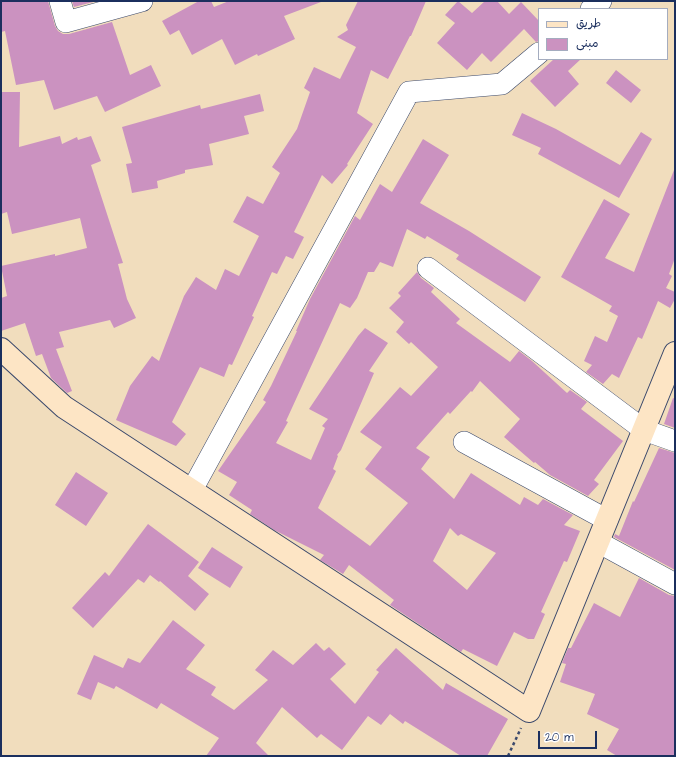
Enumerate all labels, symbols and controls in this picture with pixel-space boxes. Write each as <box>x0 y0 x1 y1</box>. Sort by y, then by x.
legend <box>538 8 668 60</box>
text: طريق <box>576 15 601 32</box>
text: مبنى <box>576 35 599 52</box>
scale bar <box>540 723 599 749</box>
text: 20 m <box>545 729 574 746</box>

